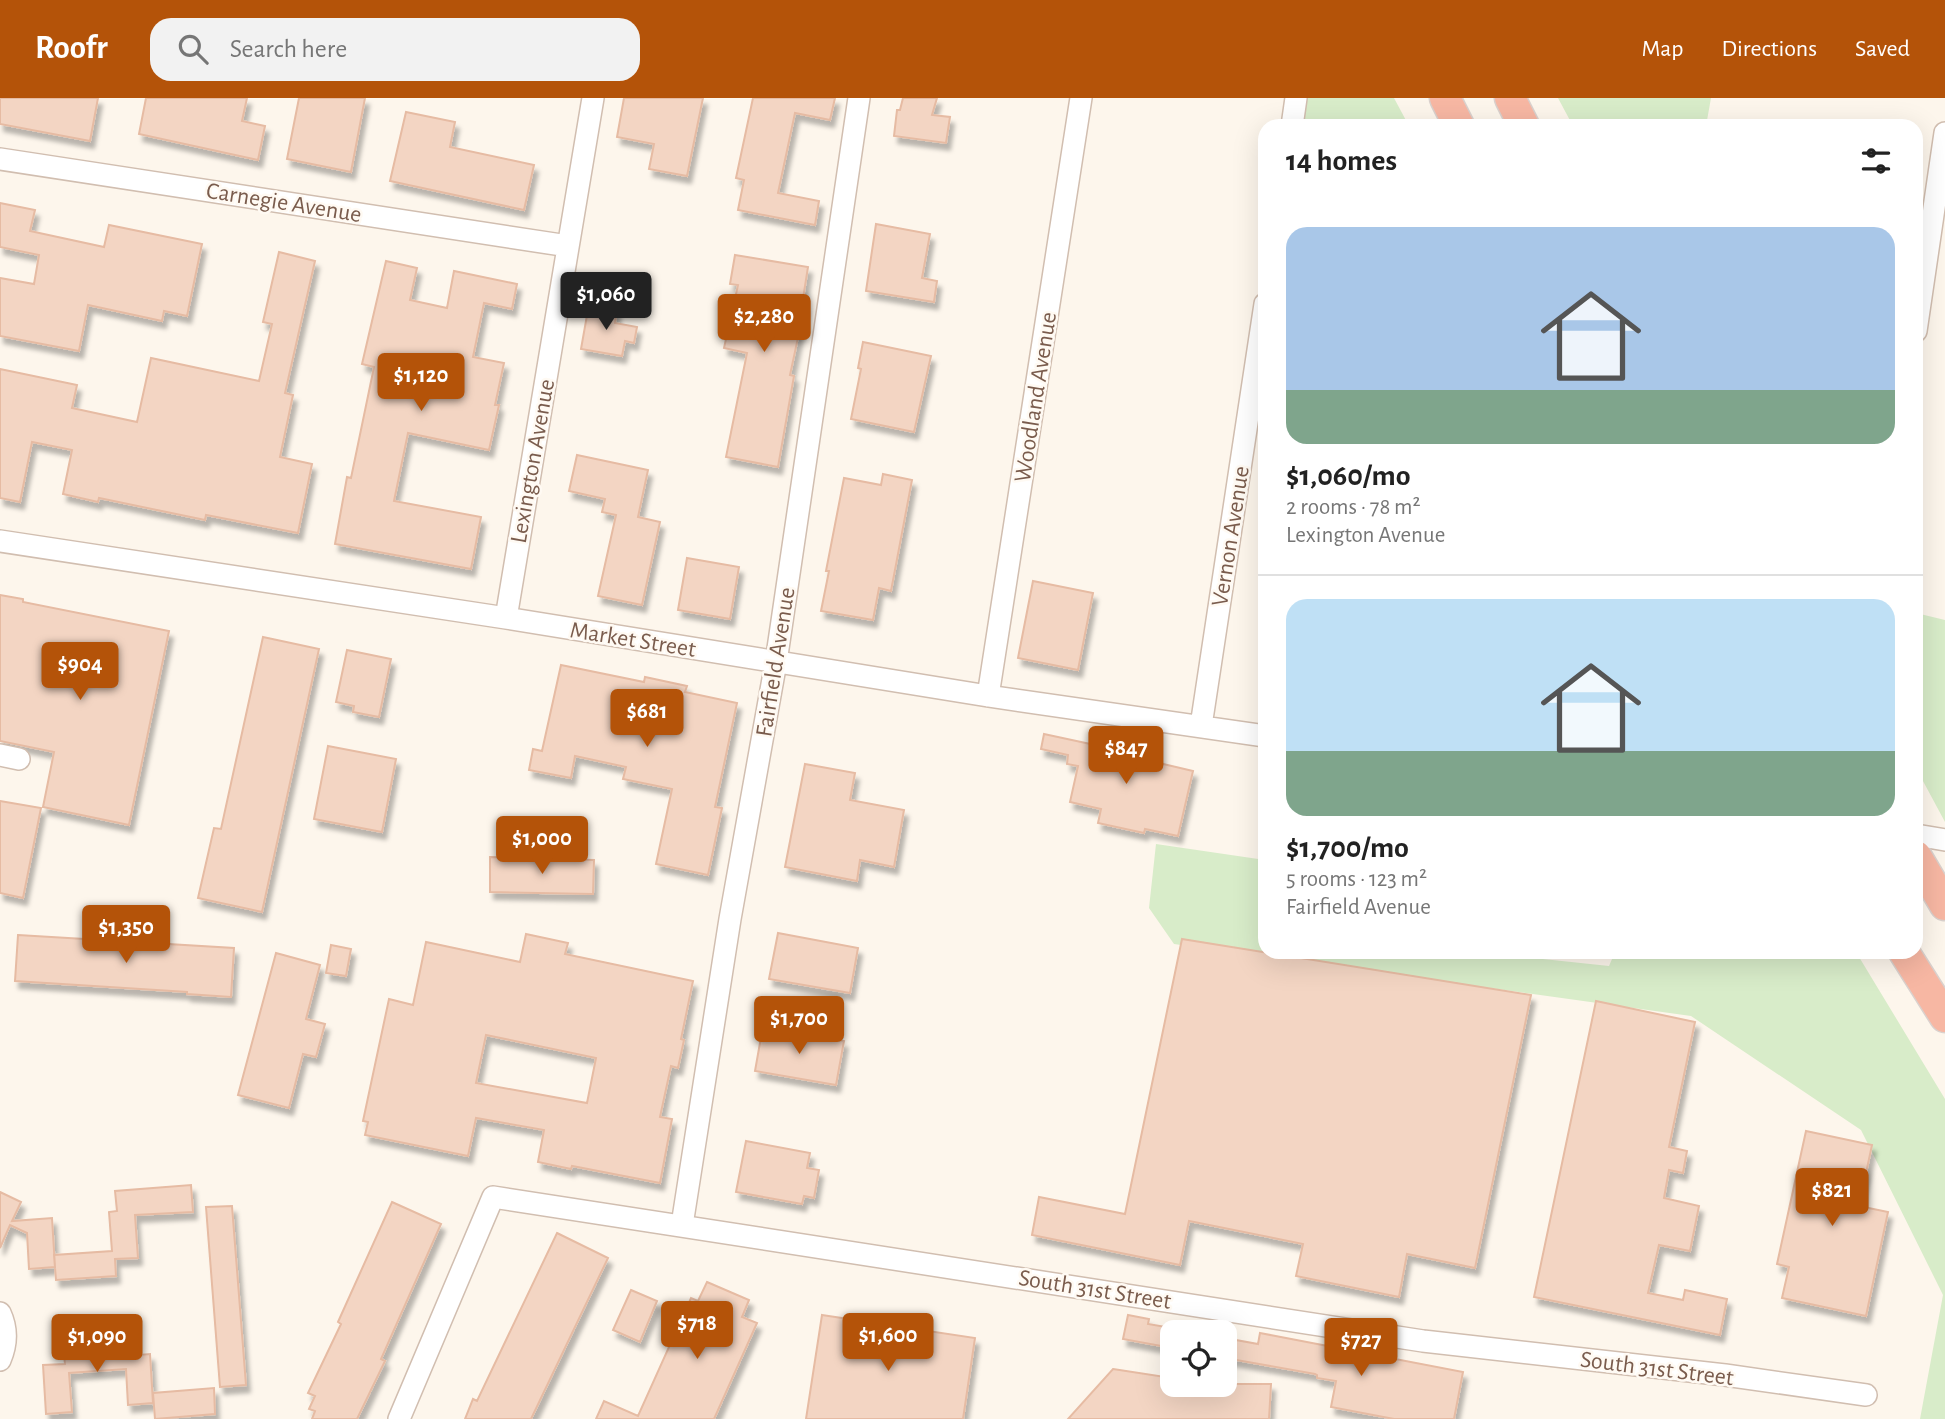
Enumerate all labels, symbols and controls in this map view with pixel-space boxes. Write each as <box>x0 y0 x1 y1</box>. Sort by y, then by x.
search box <box>150 18 640 81</box>
icon: search <box>174 30 212 68</box>
text: Roofr <box>35 32 108 65</box>
text: Search here <box>230 36 347 62</box>
text: Map <box>1641 37 1683 61</box>
text: Directions <box>1721 37 1817 61</box>
text: Saved <box>1855 37 1910 61</box>
icon: filters <box>1857 142 1895 180</box>
text: 14 homes <box>1286 146 1397 176</box>
street label: Carnegie Avenue <box>205 179 363 227</box>
pin: $1,060 <box>549 272 663 332</box>
icon: home <box>1528 273 1654 399</box>
text: $1,060 <box>577 283 635 306</box>
pin: $2,280 <box>707 294 821 354</box>
text: $2,280 <box>734 305 794 328</box>
street label: Woodland Avenue <box>1011 310 1061 484</box>
pin: $1,120 <box>364 354 478 413</box>
text: $1,120 <box>394 364 449 387</box>
street label: Lexington Avenue <box>507 377 559 545</box>
text: $1,060/mo <box>1286 461 1410 491</box>
street label: Vernon Avenue <box>1208 464 1254 608</box>
text: 2 rooms · 78 m² <box>1286 496 1421 519</box>
text: Lexington Avenue <box>1286 524 1445 547</box>
street label: Fairfield Avenue <box>752 586 800 739</box>
street label: Market Street <box>568 618 698 662</box>
pin: $904 <box>39 642 121 702</box>
icon: home <box>1528 645 1654 771</box>
text: $904 <box>57 653 103 676</box>
pin: $681 <box>606 690 688 749</box>
text: $681 <box>626 700 668 723</box>
pin: $847 <box>1085 726 1167 786</box>
text: $847 <box>1104 737 1148 760</box>
pin: $1,000 <box>485 816 599 876</box>
text: $1,000 <box>512 827 572 850</box>
text: $1,700/mo <box>1286 833 1409 863</box>
text: 5 rooms · 123 m² <box>1286 868 1427 891</box>
text: Fairfield Avenue <box>1286 896 1431 919</box>
pin: $1,350 <box>69 906 183 965</box>
text: $1,350 <box>98 916 154 939</box>
pin: $1,700 <box>742 996 856 1056</box>
text: $1,700 <box>770 1007 828 1030</box>
pin: $821 <box>1791 1168 1873 1228</box>
text: $821 <box>1812 1179 1852 1202</box>
street label: South 31st Street <box>1017 1266 1173 1314</box>
pin: $718 <box>656 1302 738 1361</box>
text: $718 <box>677 1312 717 1335</box>
pin: $1,090 <box>40 1314 154 1374</box>
pin: $1,600 <box>831 1314 945 1373</box>
pin: $727 <box>1320 1318 1402 1378</box>
map controls <box>1160 1320 1237 1397</box>
button: locate <box>1160 1320 1237 1397</box>
text: $1,600 <box>859 1324 917 1347</box>
text: $1,090 <box>68 1325 126 1348</box>
text: $727 <box>1340 1329 1382 1352</box>
street label: South 31st Street <box>1579 1348 1735 1390</box>

